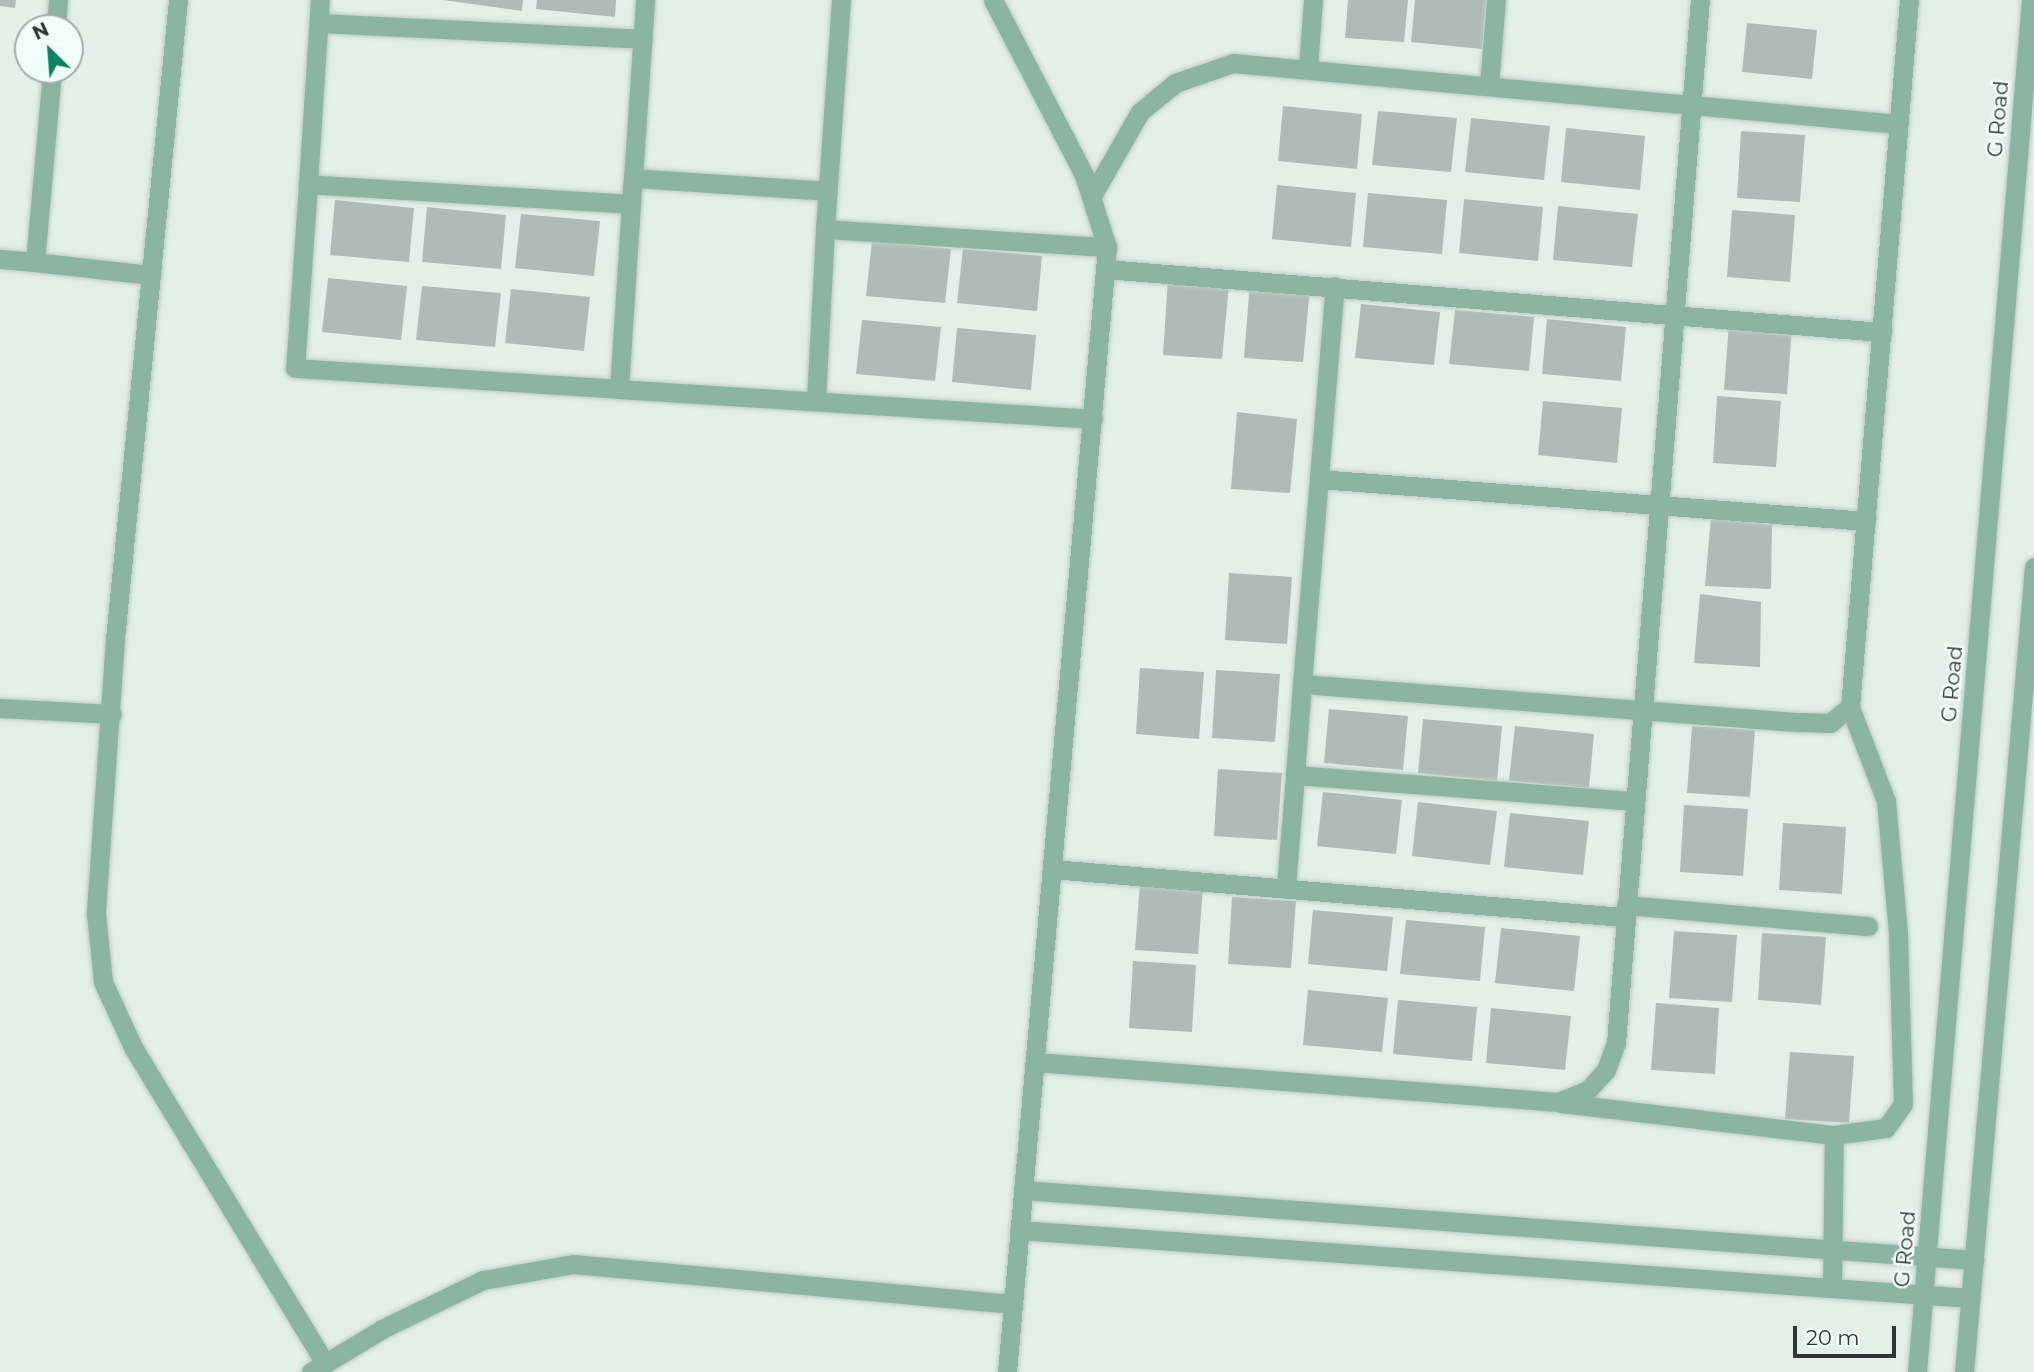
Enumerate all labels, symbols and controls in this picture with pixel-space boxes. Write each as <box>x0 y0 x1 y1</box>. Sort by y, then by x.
north arrow <box>14 14 84 84</box>
text: N <box>29 18 53 45</box>
street label: G Road <box>1982 80 2014 158</box>
street label: G Road <box>1936 645 1968 723</box>
street label: G Road <box>1889 1210 1921 1288</box>
scale bar <box>1796 1312 1899 1356</box>
text: 20 m <box>1806 1325 1860 1350</box>

